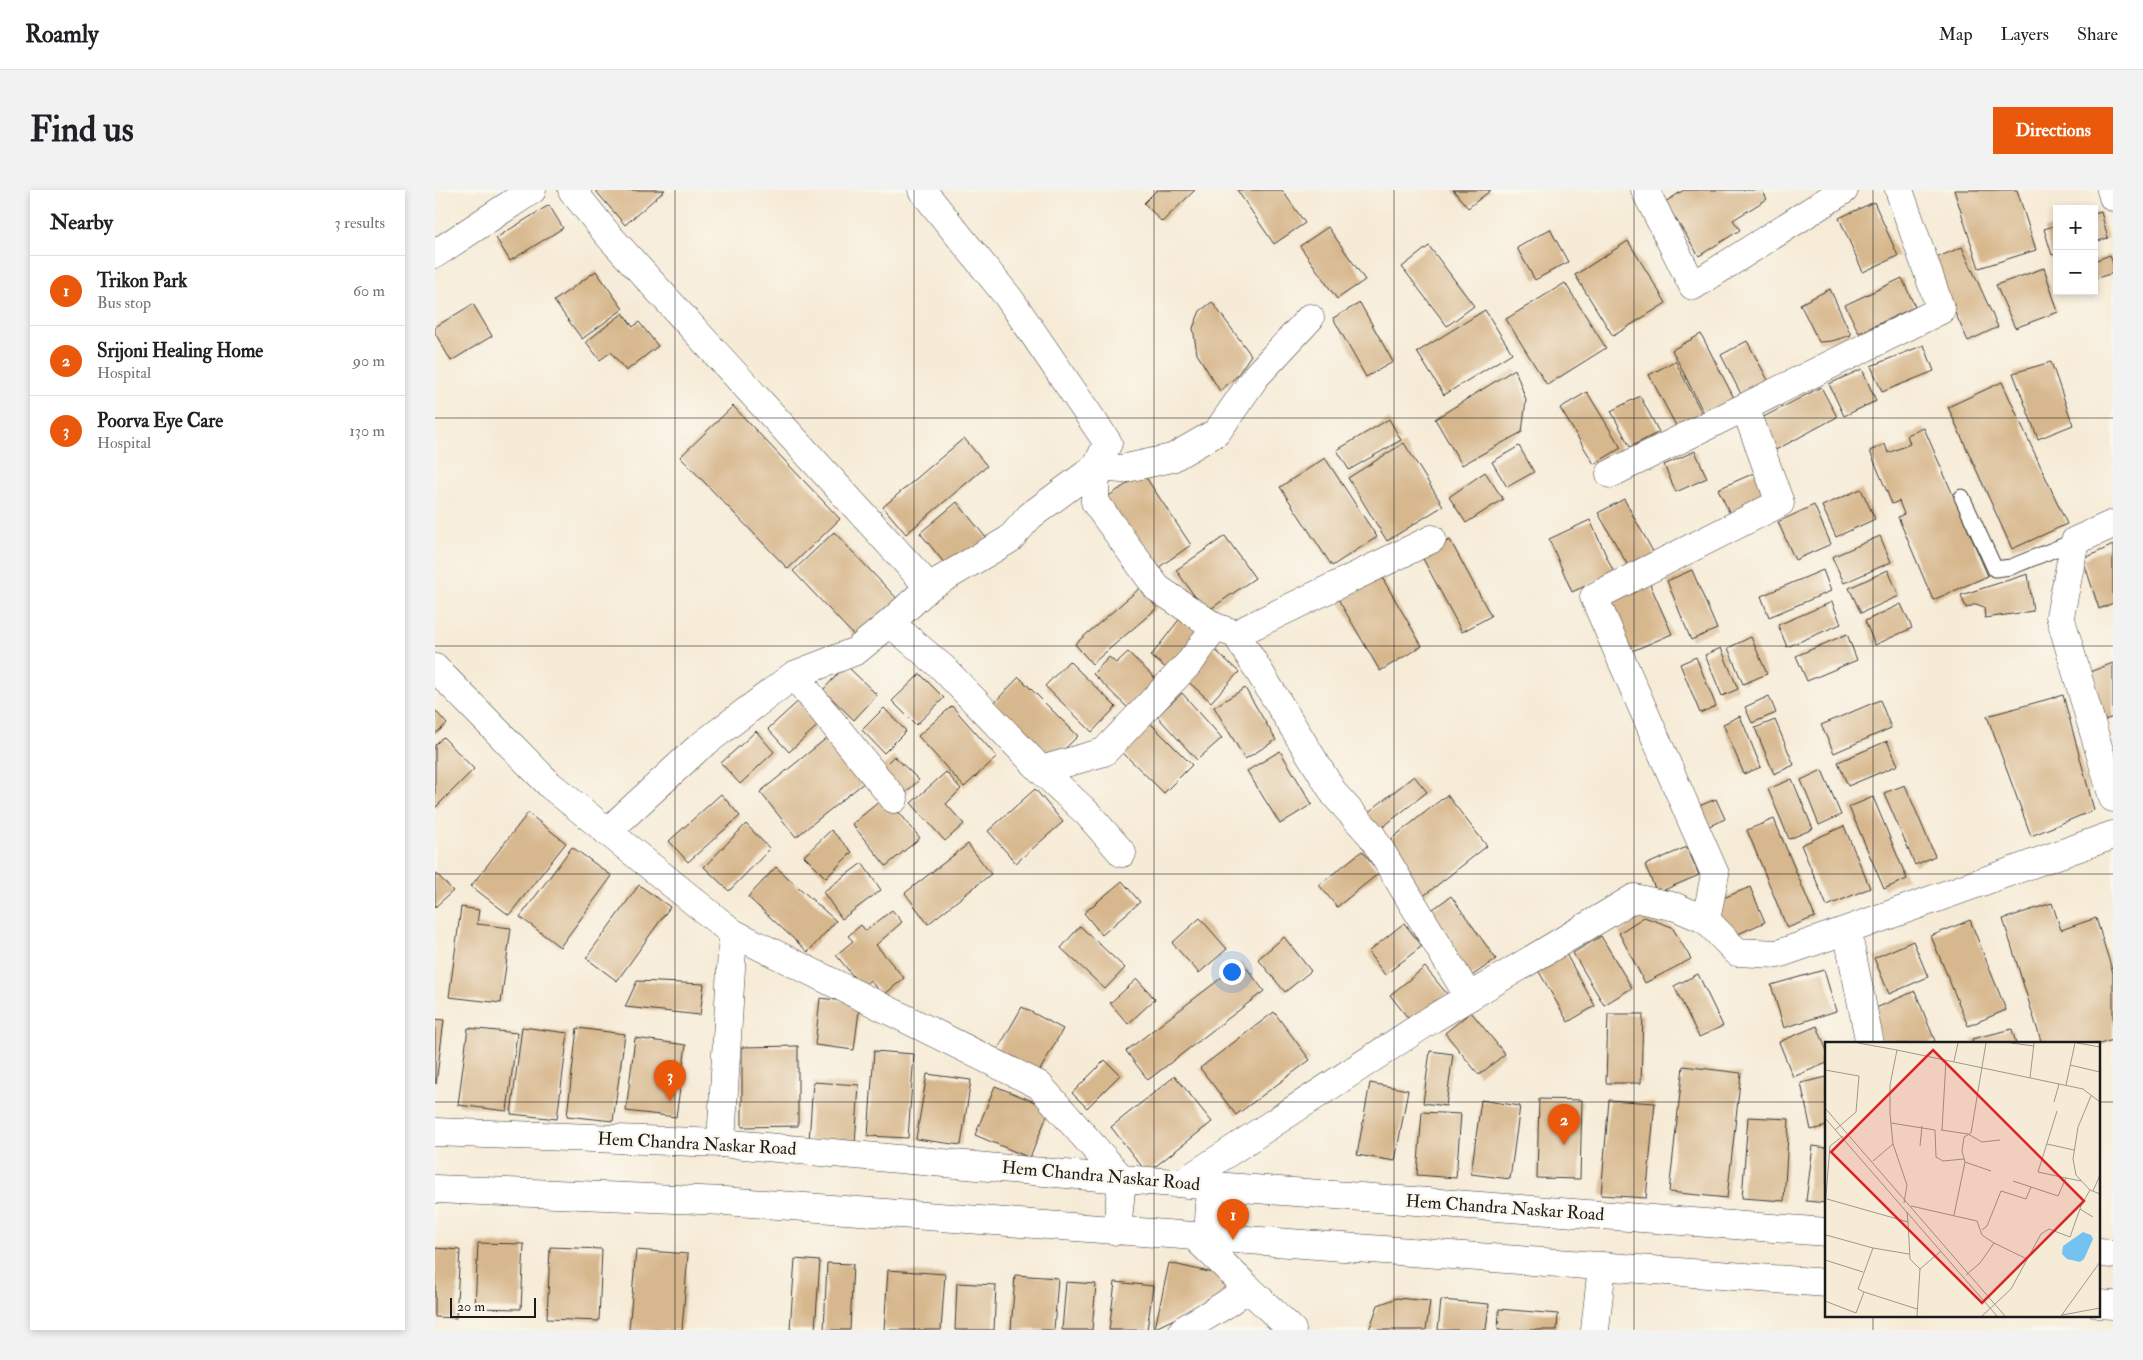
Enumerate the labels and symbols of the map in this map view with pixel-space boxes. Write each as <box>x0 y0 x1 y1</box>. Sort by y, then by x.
your location <box>1219 959 1245 985</box>
inset map <box>1825 1042 2101 1318</box>
pin: 3 <box>654 1060 686 1101</box>
pin: 2 <box>1548 1104 1580 1145</box>
street label: Hem Chandra Naskar Road <box>597 1127 797 1161</box>
street label: Hem Chandra Naskar Road <box>1001 1156 1201 1196</box>
street label: Hem Chandra Naskar Road <box>1405 1190 1605 1226</box>
pin: 1 <box>1217 1199 1249 1240</box>
scale bar <box>450 1295 536 1318</box>

